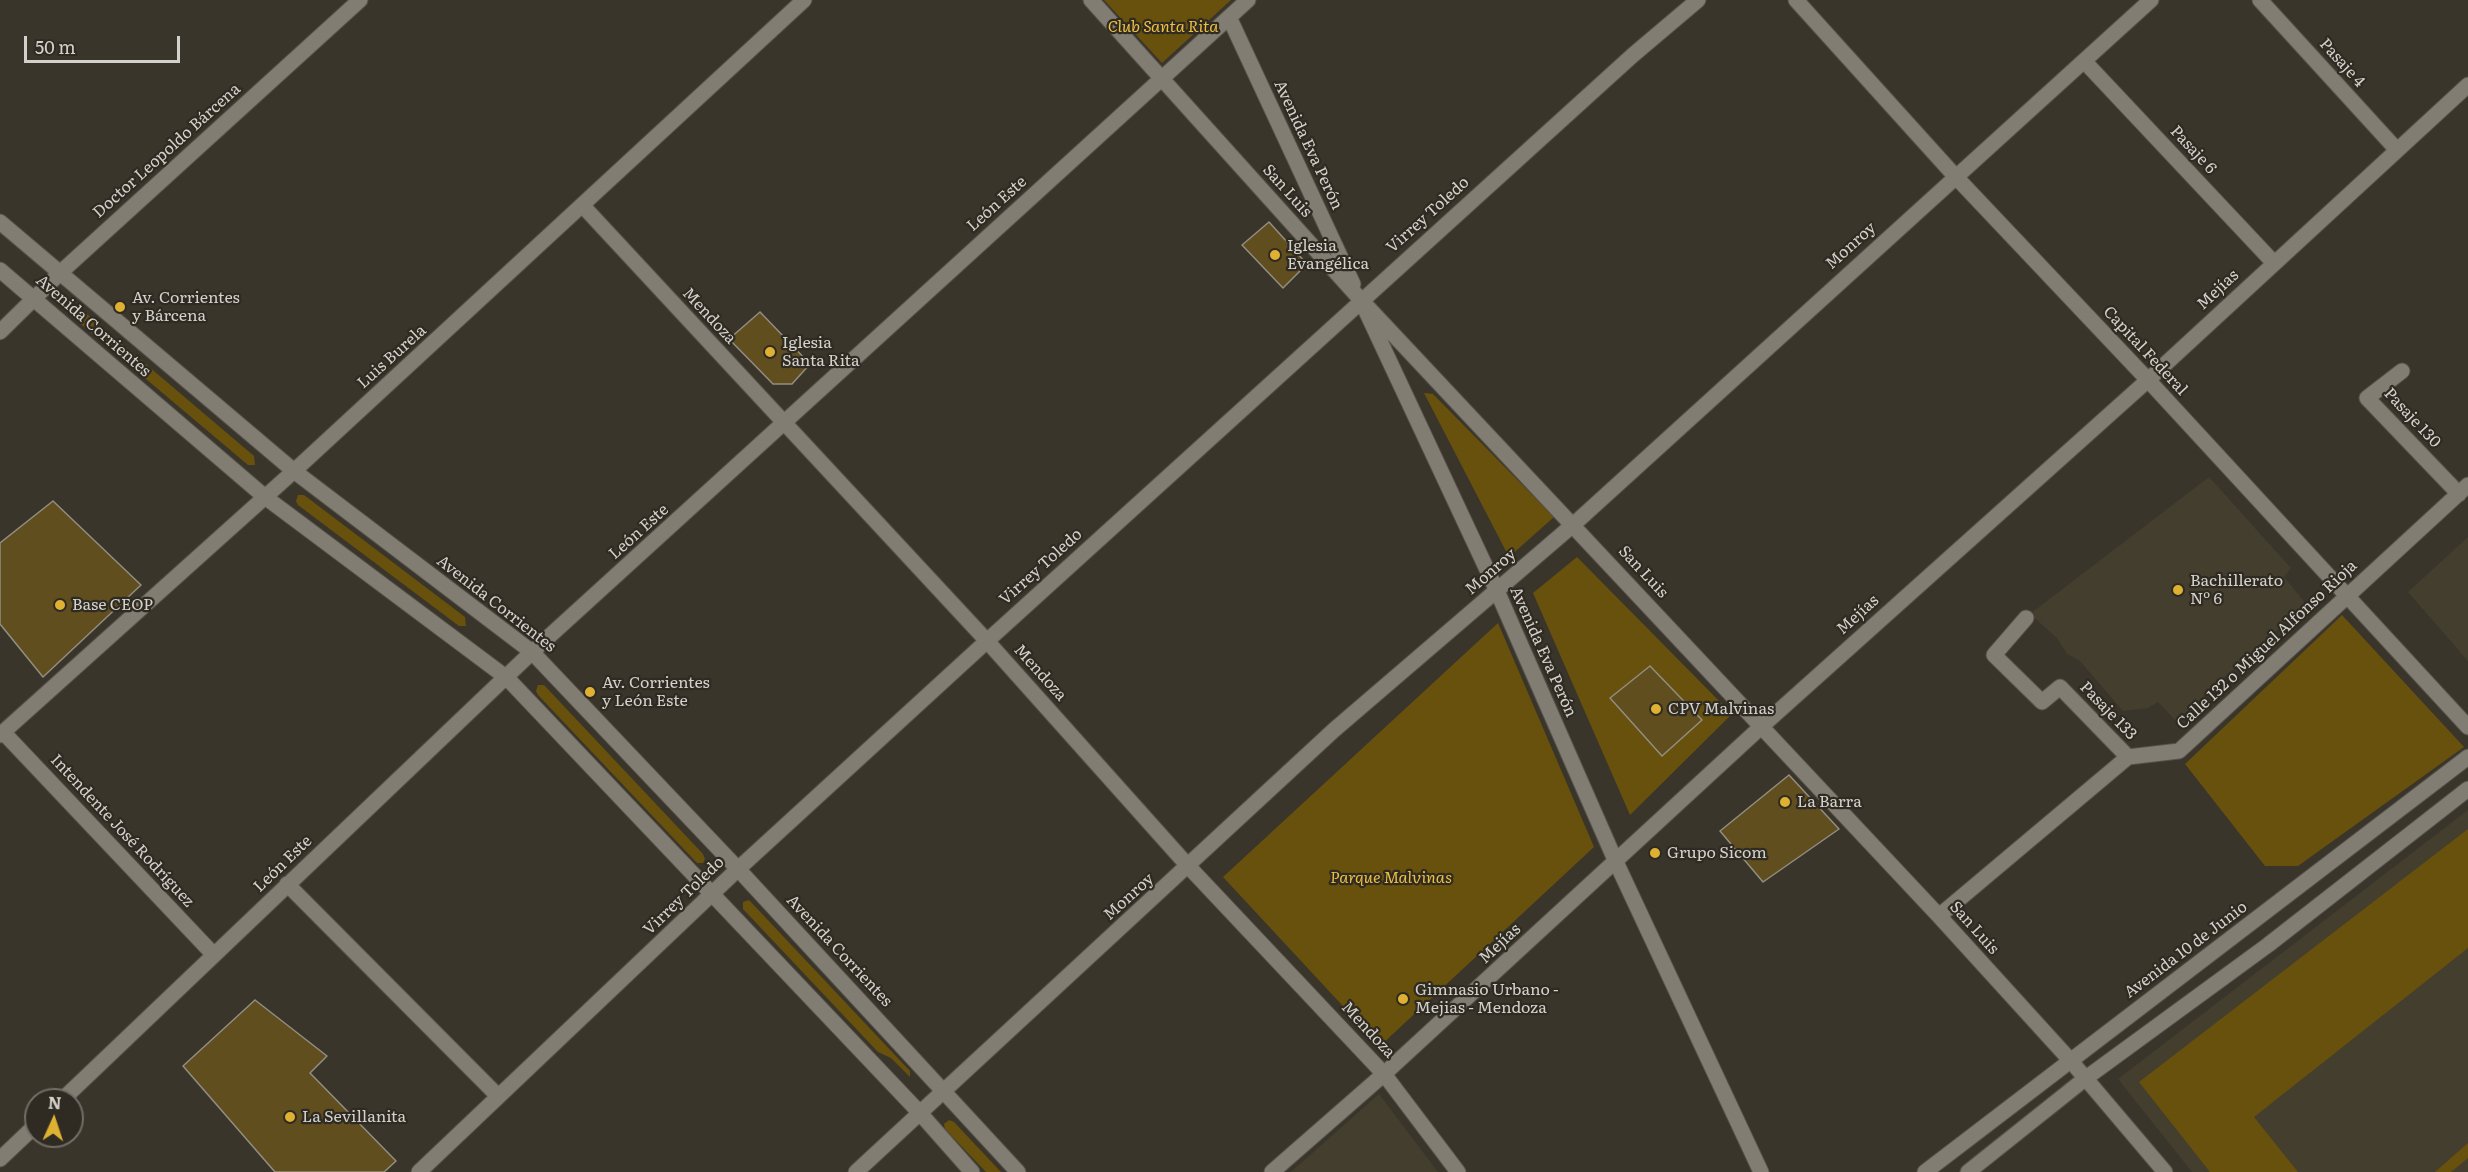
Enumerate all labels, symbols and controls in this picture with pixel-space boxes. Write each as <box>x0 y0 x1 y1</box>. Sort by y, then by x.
park label: Club Santa Rita <box>1108 17 1218 37</box>
scale bar <box>27 24 183 62</box>
text: 50 m <box>35 33 76 60</box>
street label: Pasaje 4 <box>2315 35 2369 91</box>
street label: Avenida Eva Perón <box>1270 77 1346 213</box>
street label: Doctor Leopoldo Bárcena <box>89 80 245 222</box>
street label: Pasaje 6 <box>2166 122 2220 178</box>
street label: San Luis <box>1258 161 1316 221</box>
street label: León Este <box>963 172 1031 236</box>
street label: Virrey Toledo <box>1383 173 1473 257</box>
street label: Monroy <box>1822 218 1880 274</box>
place label: Iglesia Evangélica <box>1287 236 1369 274</box>
marker: Iglesia Evangélica <box>1268 248 1282 262</box>
street label: Mejías <box>2193 266 2243 314</box>
street label: Avenida Corrientes <box>32 271 154 381</box>
street label: Mendoza <box>678 284 740 348</box>
place label: Av. Corrientes y Bárcena <box>132 288 240 326</box>
marker: Av. Corrientes y Bárcena <box>113 300 127 314</box>
street label: Capital Federal <box>2099 303 2191 399</box>
street label: Luis Burela <box>354 321 430 393</box>
place label: Iglesia Santa Rita <box>782 333 860 371</box>
marker: Iglesia Santa Rita <box>763 345 777 359</box>
street label: Pasaje 130 <box>2380 384 2444 452</box>
street label: León Este <box>605 500 673 564</box>
street label: Virrey Toledo <box>996 525 1086 609</box>
street label: San Luis <box>1614 542 1672 602</box>
street label: Monroy <box>1462 545 1520 599</box>
street label: Avenida Corrientes <box>433 552 559 656</box>
street label: Calle 132 o Miguel Alfonso Rioja <box>2173 556 2361 734</box>
place label: Bachillerato Nº 6 <box>2190 571 2283 609</box>
marker: Bachillerato Nº 6 <box>2171 583 2185 597</box>
street label: Avenida Eva Perón <box>1506 584 1580 720</box>
street label: Mejías <box>1833 591 1883 639</box>
place label: Base CEOP <box>72 595 153 615</box>
marker: Base CEOP <box>53 598 67 612</box>
street label: Mendoza <box>1010 641 1070 705</box>
place label: Av. Corrientes y León Este <box>602 673 710 711</box>
street label: Pasaje 133 <box>2076 678 2140 744</box>
marker: Av. Corrientes y León Este <box>583 685 597 699</box>
place label: CPV Malvinas <box>1668 699 1774 719</box>
marker: CPV Malvinas <box>1649 702 1663 716</box>
street label: Intendente José Rodríguez <box>46 751 198 911</box>
place label: La Barra <box>1797 792 1862 812</box>
marker: La Barra <box>1778 795 1792 809</box>
street label: León Este <box>250 832 316 896</box>
place label: Grupo Sicom <box>1667 843 1767 863</box>
marker: Grupo Sicom <box>1648 846 1662 860</box>
street label: Virrey Toledo <box>640 853 728 939</box>
park label: Parque Malvinas <box>1330 868 1452 888</box>
street label: Monroy <box>1100 869 1158 925</box>
street label: Avenida Corrientes <box>782 891 896 1011</box>
street label: Avenida 10 de Junio <box>2121 897 2251 1003</box>
street label: San Luis <box>1945 898 2003 958</box>
street label: Mejías <box>1475 920 1525 968</box>
place label: Gimnasio Urbano - Mejias - Mendoza <box>1415 980 1559 1018</box>
marker: Gimnasio Urbano - Mejias - Mendoza <box>1396 992 1410 1006</box>
street label: Mendoza <box>1337 998 1399 1062</box>
north arrow <box>24 1088 84 1148</box>
text: N <box>47 1090 62 1114</box>
place label: La Sevillanita <box>302 1107 406 1127</box>
marker: La Sevillanita <box>283 1110 297 1124</box>

